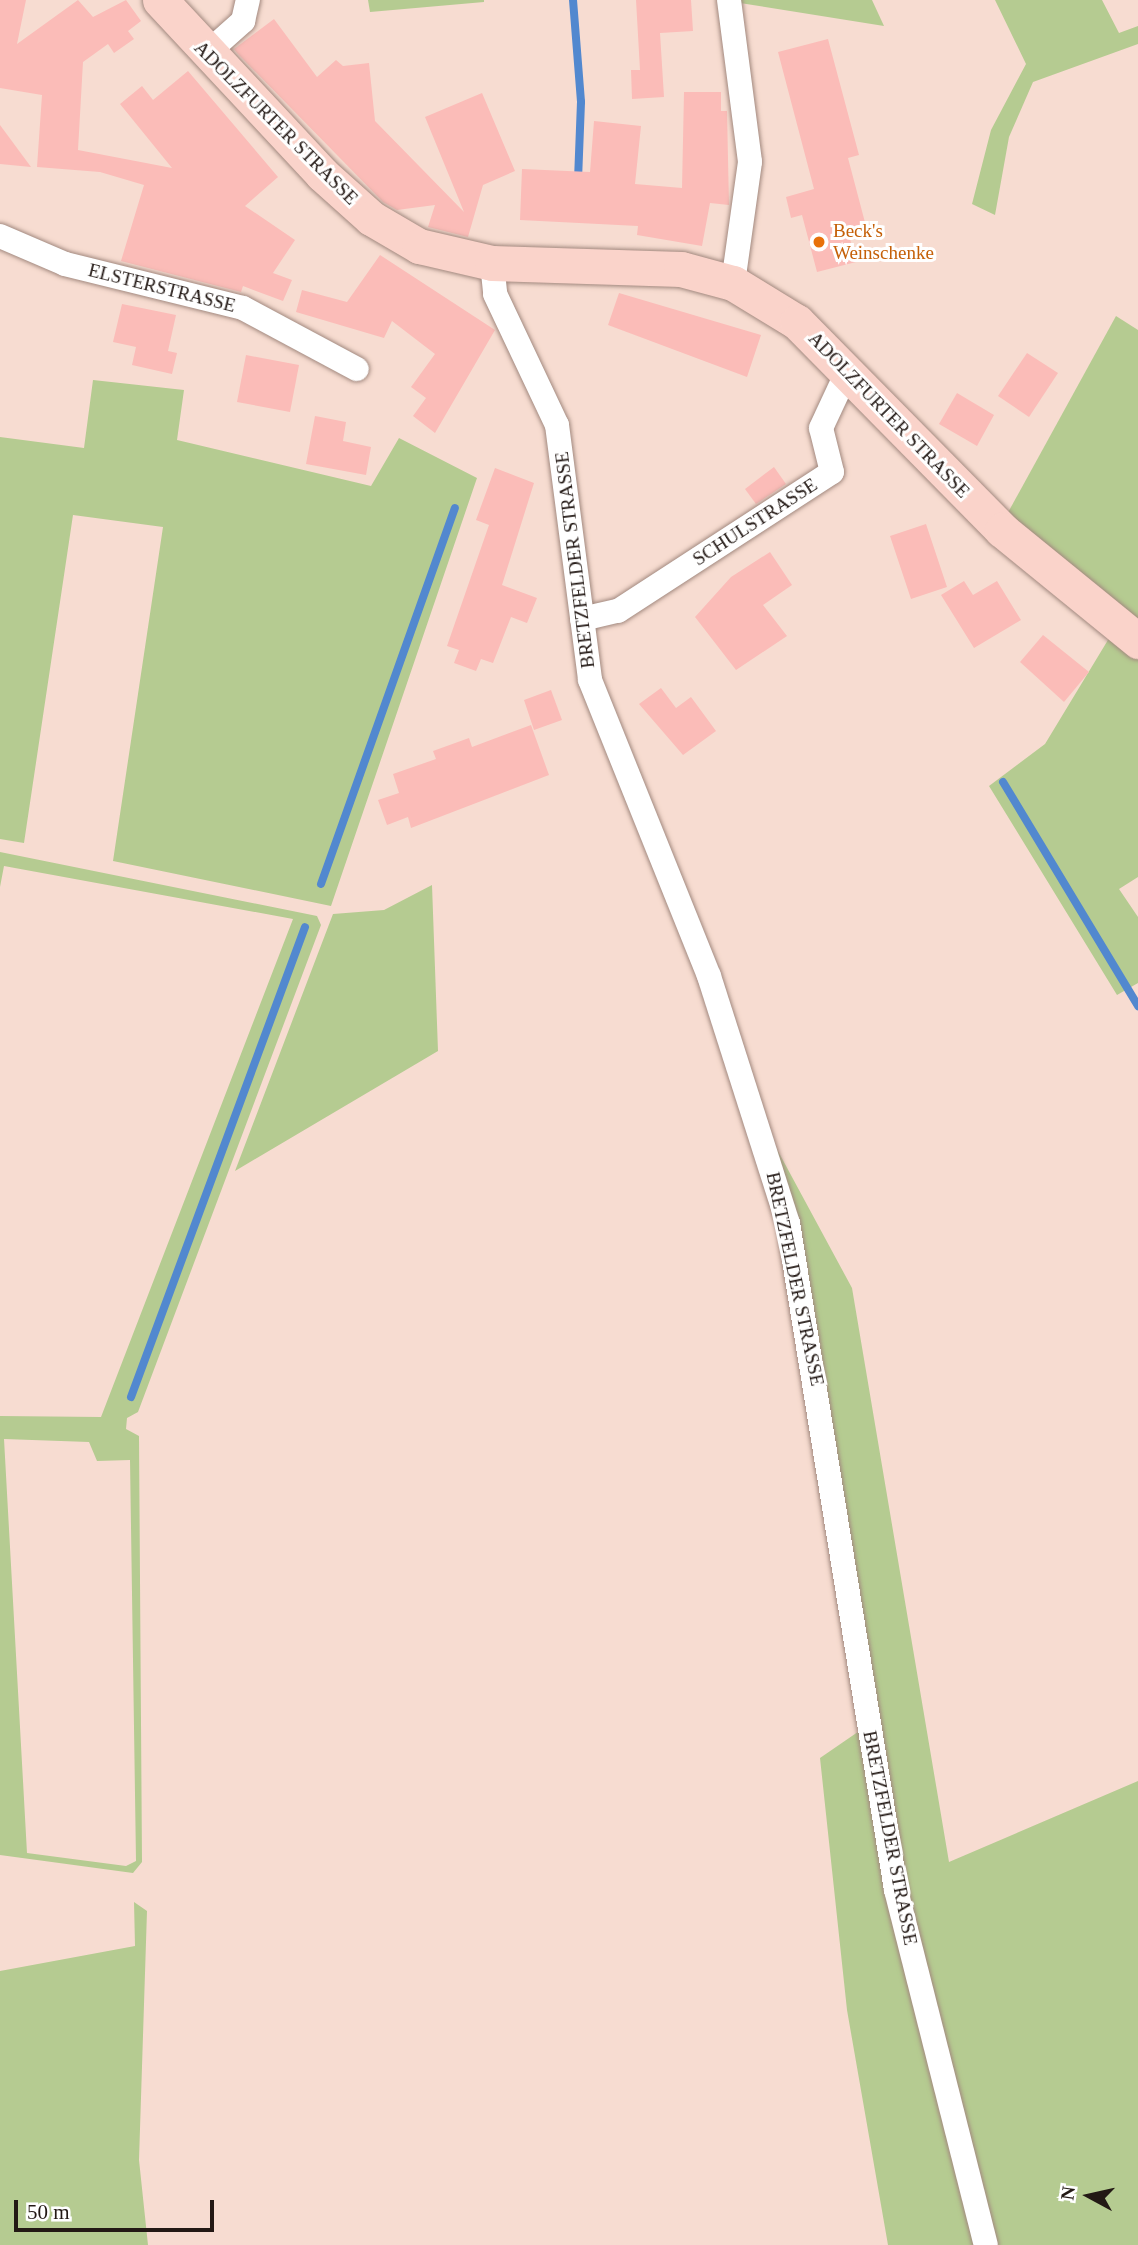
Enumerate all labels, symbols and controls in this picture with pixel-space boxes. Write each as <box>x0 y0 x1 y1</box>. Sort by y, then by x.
street label: ADOLZFURTER STRASSE <box>189 36 363 210</box>
place label: Beck's Weinschenke <box>833 220 934 264</box>
marker: Beck's Weinschenke <box>811 234 827 250</box>
street label: ELSTERSTRASSE <box>86 259 238 317</box>
street label: ADOLZFURTER STRASSE <box>804 327 974 503</box>
street label: BRETZFELDER STRASSE <box>550 450 600 670</box>
street label: SCHULSTRASSE <box>689 473 821 571</box>
street label: BRETZFELDER STRASSE <box>761 1170 829 1388</box>
street label: BRETZFELDER STRASSE <box>858 1729 922 1947</box>
north arrow <box>1054 2161 1124 2231</box>
text: N <box>1056 2185 1079 2201</box>
scale bar <box>18 2186 217 2230</box>
text: 50 m <box>27 2200 70 2224</box>

